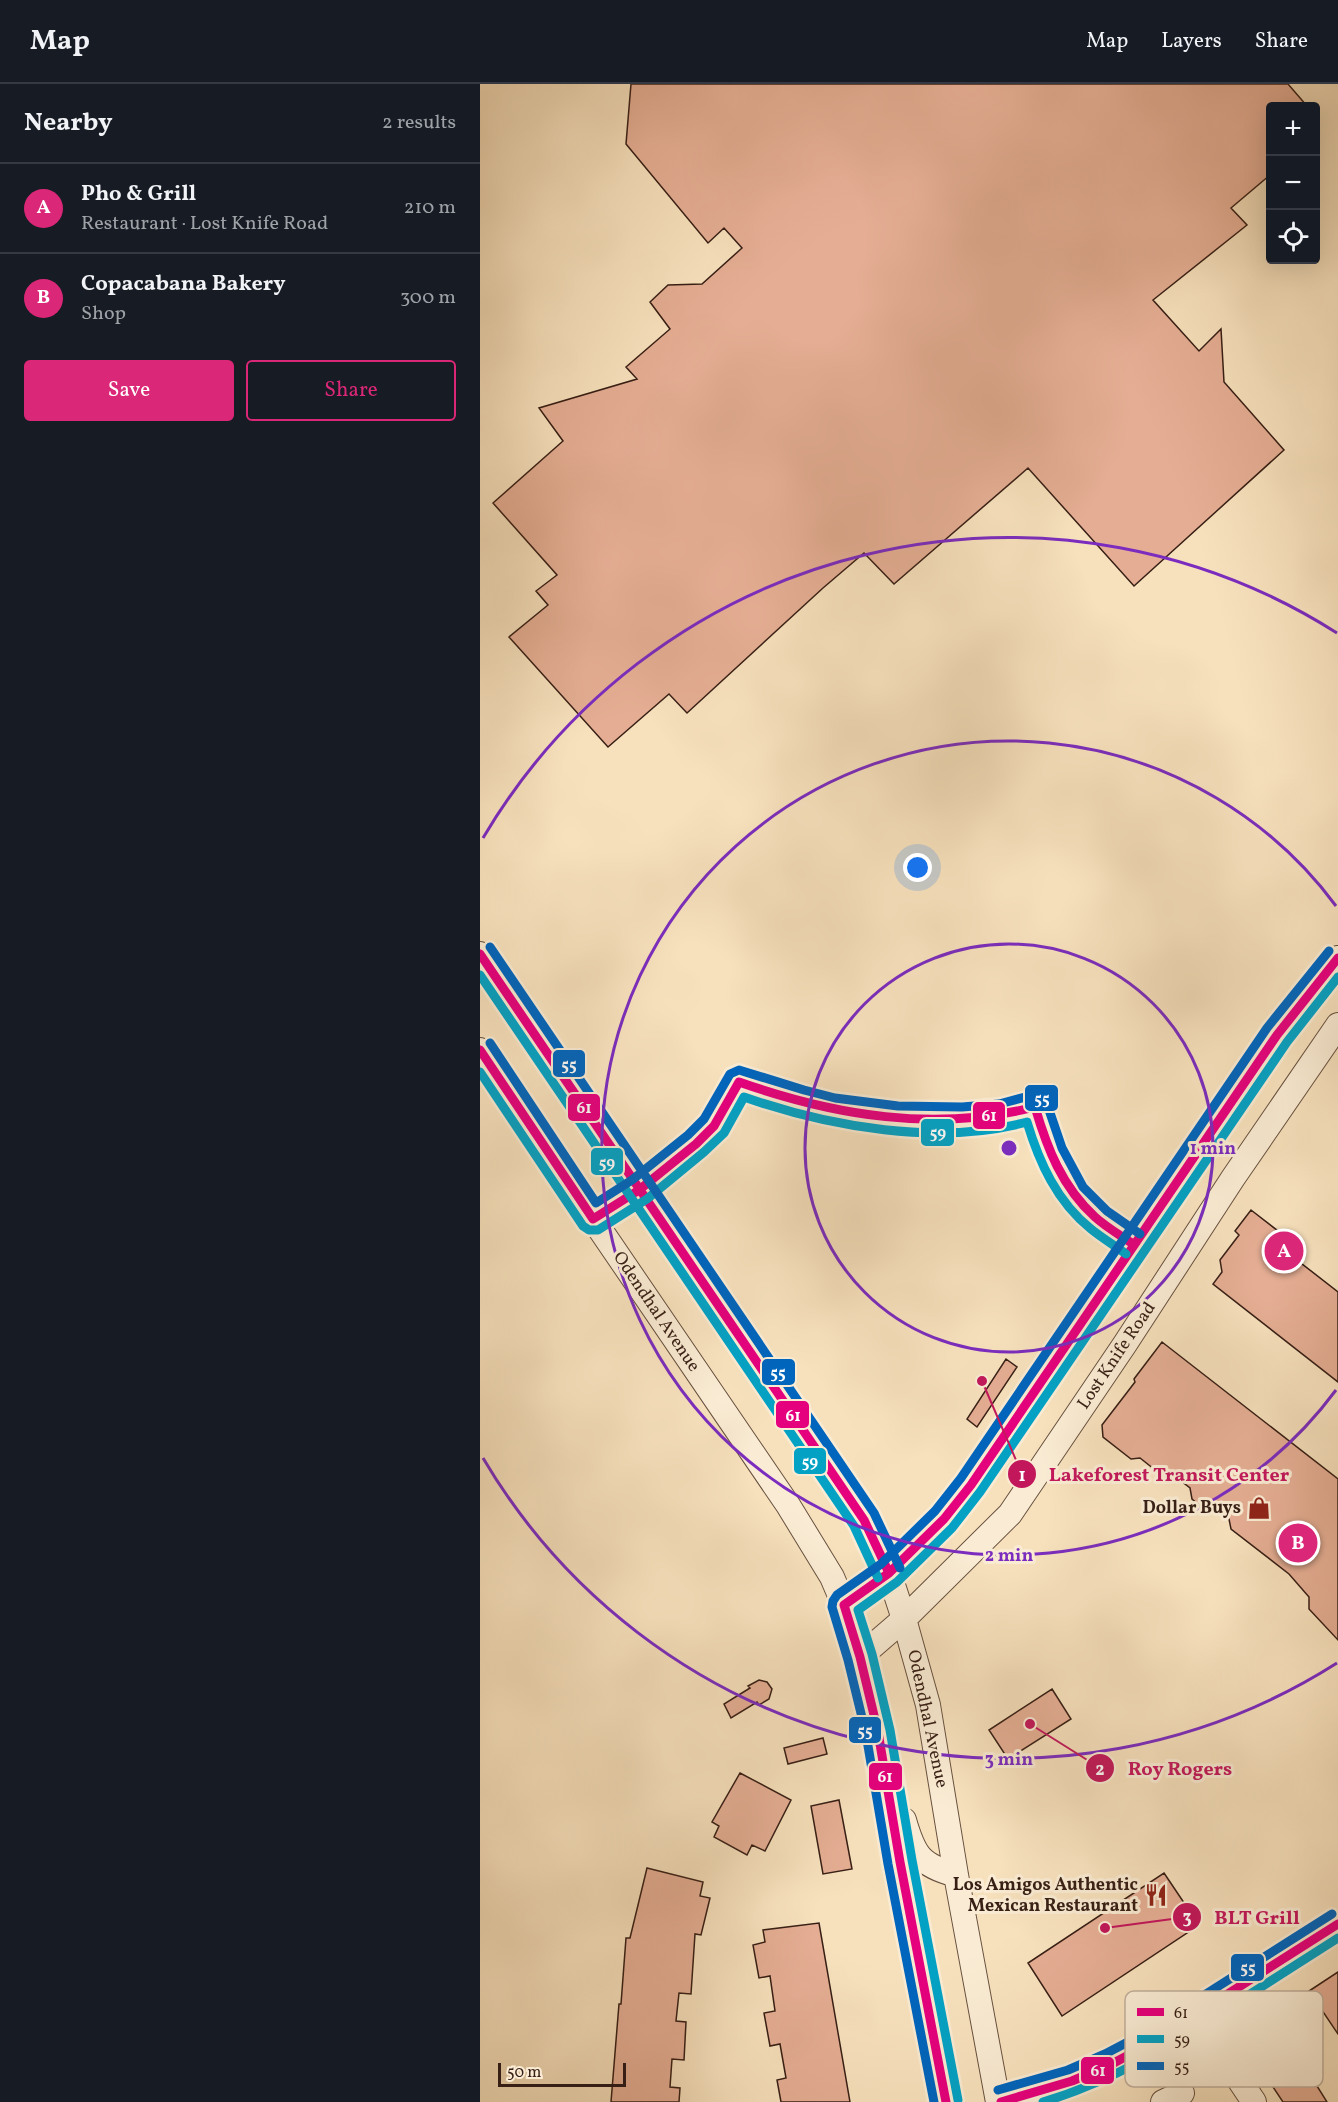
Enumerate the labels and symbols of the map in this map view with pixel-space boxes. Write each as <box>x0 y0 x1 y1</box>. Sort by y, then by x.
your location <box>903 853 932 882</box>
line badge: 55 <box>552 1049 586 1078</box>
text: 55 <box>561 1055 577 1077</box>
line badge: 55 <box>1024 1084 1059 1112</box>
text: 55 <box>1034 1089 1050 1111</box>
line badge: 61 <box>567 1093 601 1122</box>
text: 61 <box>576 1098 592 1120</box>
line badge: 61 <box>972 1101 1006 1130</box>
text: 61 <box>981 1106 997 1128</box>
line badge: 59 <box>920 1118 955 1147</box>
text: 59 <box>930 1123 946 1145</box>
text: 1 min <box>1190 1137 1236 1162</box>
centre of rings <box>999 1138 1019 1158</box>
line badge: 59 <box>590 1147 624 1176</box>
text: 59 <box>599 1153 615 1175</box>
pin: A <box>1264 1228 1304 1274</box>
street label: Odendhal Avenue <box>606 1247 706 1377</box>
street label: Lost Knife Road <box>1072 1297 1162 1415</box>
line badge: 55 <box>761 1358 796 1386</box>
text: 55 <box>770 1363 786 1385</box>
line badge: 61 <box>775 1400 810 1429</box>
text: 61 <box>785 1406 801 1428</box>
line badge: 59 <box>793 1447 827 1475</box>
text: 59 <box>802 1452 818 1474</box>
callout: Lakeforest Transit Center <box>1007 1455 1301 1493</box>
text: Lakeforest Transit Center <box>1049 1462 1290 1490</box>
text: 1 <box>1018 1464 1026 1489</box>
shop icon: Dollar Buys <box>1246 1495 1272 1521</box>
place label: Dollar Buys <box>1142 1496 1241 1521</box>
pin: B <box>1278 1520 1318 1566</box>
text: 2 min <box>985 1544 1033 1569</box>
street label: Odendhal Avenue <box>900 1648 954 1790</box>
line badge: 55 <box>848 1716 882 1744</box>
text: 55 <box>857 1721 873 1743</box>
text: 3 min <box>985 1748 1033 1773</box>
callout: Roy Rogers <box>1085 1749 1244 1787</box>
text: Roy Rogers <box>1128 1756 1232 1784</box>
text: 2 <box>1095 1758 1105 1783</box>
line badge: 61 <box>868 1762 903 1791</box>
text: 61 <box>877 1767 893 1789</box>
place label: Los Amigos Authentic Mexican Restaurant <box>953 1873 1138 1919</box>
restaurant icon: Los Amigos Authentic Mexican Restaurant <box>1143 1882 1169 1908</box>
callout: BLT Grill <box>1172 1898 1312 1936</box>
text: BLT Grill <box>1214 1905 1300 1933</box>
text: 3 <box>1182 1906 1192 1931</box>
line badge: 55 <box>1230 1953 1265 1982</box>
text: 55 <box>1240 1958 1256 1980</box>
legend <box>1125 1991 1323 2087</box>
text: 61 <box>1174 2003 1188 2025</box>
text: 59 <box>1174 2030 1190 2052</box>
line badge: 61 <box>1080 2056 1115 2085</box>
text: 55 <box>1174 2057 1189 2079</box>
scale bar <box>498 2060 626 2088</box>
text: 61 <box>1090 2061 1106 2083</box>

